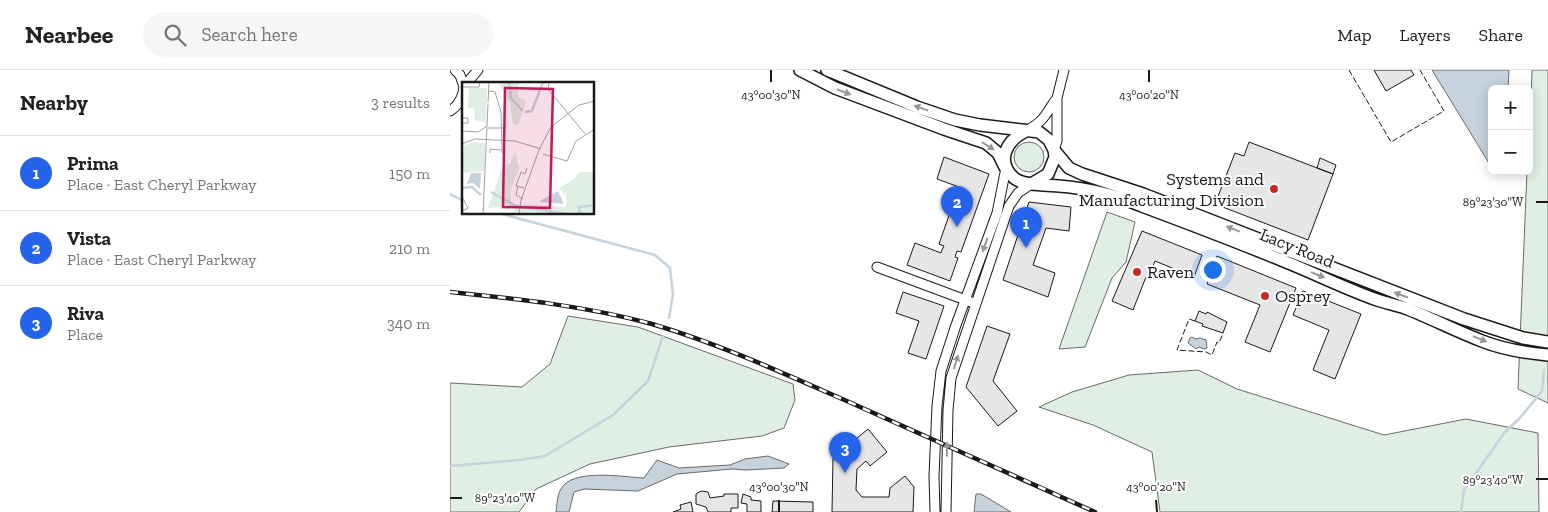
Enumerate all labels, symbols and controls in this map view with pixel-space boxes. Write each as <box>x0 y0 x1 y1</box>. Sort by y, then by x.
search box <box>143 12 493 57</box>
text: Nearbee <box>25 20 113 49</box>
icon: search <box>161 21 189 49</box>
text: Search here <box>201 23 298 46</box>
text: Map <box>1337 24 1372 46</box>
text: Layers <box>1400 24 1451 46</box>
text: Share <box>1479 24 1523 46</box>
inset map <box>462 82 595 215</box>
map controls <box>1488 85 1533 175</box>
button: + <box>1488 85 1533 130</box>
text: 43°00'30"N <box>741 88 801 102</box>
one-way arrow <box>837 88 851 96</box>
text: 43°00'20"N <box>1119 88 1179 102</box>
text: Nearby <box>20 90 88 115</box>
text: 3 results <box>371 93 430 112</box>
one-way arrow <box>914 104 929 111</box>
button: − <box>1488 130 1533 175</box>
one-way arrow <box>981 141 994 150</box>
text: Prima <box>67 152 119 175</box>
text: 1 <box>33 164 39 183</box>
text: 150 m <box>389 164 430 183</box>
place label: Systems and Manufacturing Division <box>1079 168 1265 211</box>
text: Place · East Cheryl Parkway <box>67 175 257 194</box>
marker: Systems and Manufacturing Division <box>1268 183 1280 195</box>
pin: 2 <box>941 186 973 227</box>
text: 89°23'30"W <box>1463 195 1524 209</box>
pin: 1 <box>1010 207 1042 248</box>
street label: Lacy Road <box>1257 223 1338 273</box>
one-way arrow <box>1225 225 1240 233</box>
text: Vista <box>67 227 111 250</box>
one-way arrow <box>981 238 989 253</box>
text: 2 <box>32 239 40 258</box>
text: 210 m <box>389 239 430 258</box>
text: Place · East Cheryl Parkway <box>67 250 257 269</box>
your location <box>1200 257 1226 283</box>
place label: Raven <box>1147 261 1195 283</box>
marker: Raven <box>1131 266 1143 278</box>
one-way arrow <box>1310 272 1325 279</box>
place label: Osprey <box>1275 285 1332 307</box>
marker: Osprey <box>1259 290 1271 302</box>
one-way arrow <box>1394 290 1408 298</box>
text: Riva <box>67 302 104 325</box>
text: 3 <box>32 314 40 333</box>
text: 340 m <box>387 314 430 333</box>
text: Place <box>67 325 103 344</box>
one-way arrow <box>1473 336 1487 344</box>
one-way arrow <box>952 354 960 369</box>
pin: 3 <box>829 432 861 473</box>
one-way arrow <box>943 441 951 457</box>
text: 89°23'40"W <box>1463 473 1524 487</box>
text: 43°00'30"N <box>749 480 809 494</box>
text: 43°00'20"N <box>1126 480 1186 494</box>
text: 89°23'40"W <box>475 491 536 505</box>

